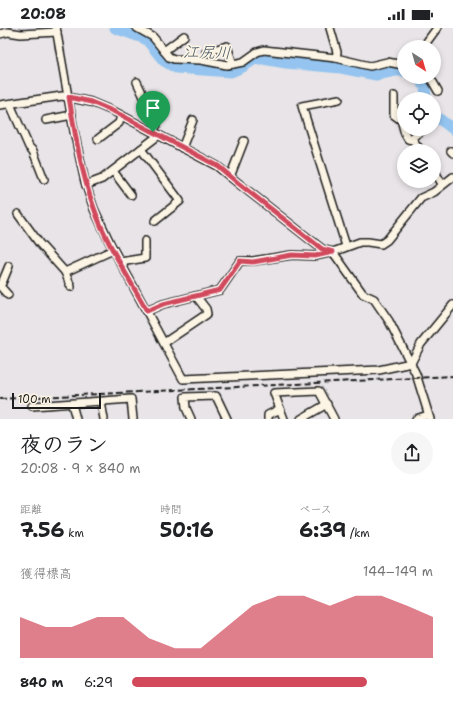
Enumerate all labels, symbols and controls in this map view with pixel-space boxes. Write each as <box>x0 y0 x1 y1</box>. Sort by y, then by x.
text: 20:08 <box>20 4 66 24</box>
north arrow <box>397 40 441 84</box>
map controls <box>397 40 441 188</box>
water label: 江尻川 <box>183 41 231 63</box>
pin <box>136 91 170 132</box>
button: locate <box>397 92 441 136</box>
icon: arrive <box>142 97 164 119</box>
button: layers <box>397 144 441 188</box>
scale bar <box>12 391 101 410</box>
text: 100 m <box>18 392 51 407</box>
text: 夜のラン <box>20 430 108 459</box>
button: share <box>391 432 433 474</box>
text: 20:08 · 9 × 840 m <box>20 460 141 477</box>
text: 距離 <box>20 502 42 517</box>
text: 時間 <box>160 502 182 517</box>
text: ペース <box>299 502 332 517</box>
text: 7.56 <box>20 517 65 543</box>
text: 50:16 <box>160 517 214 543</box>
text: 6:39 <box>299 517 346 543</box>
text: km <box>65 526 84 541</box>
text: /km <box>346 526 370 541</box>
text: 144–149 m <box>363 563 433 580</box>
text: 獲得標高 <box>20 565 72 582</box>
text: 840 m <box>20 674 63 691</box>
text: 6:29 <box>84 674 113 691</box>

